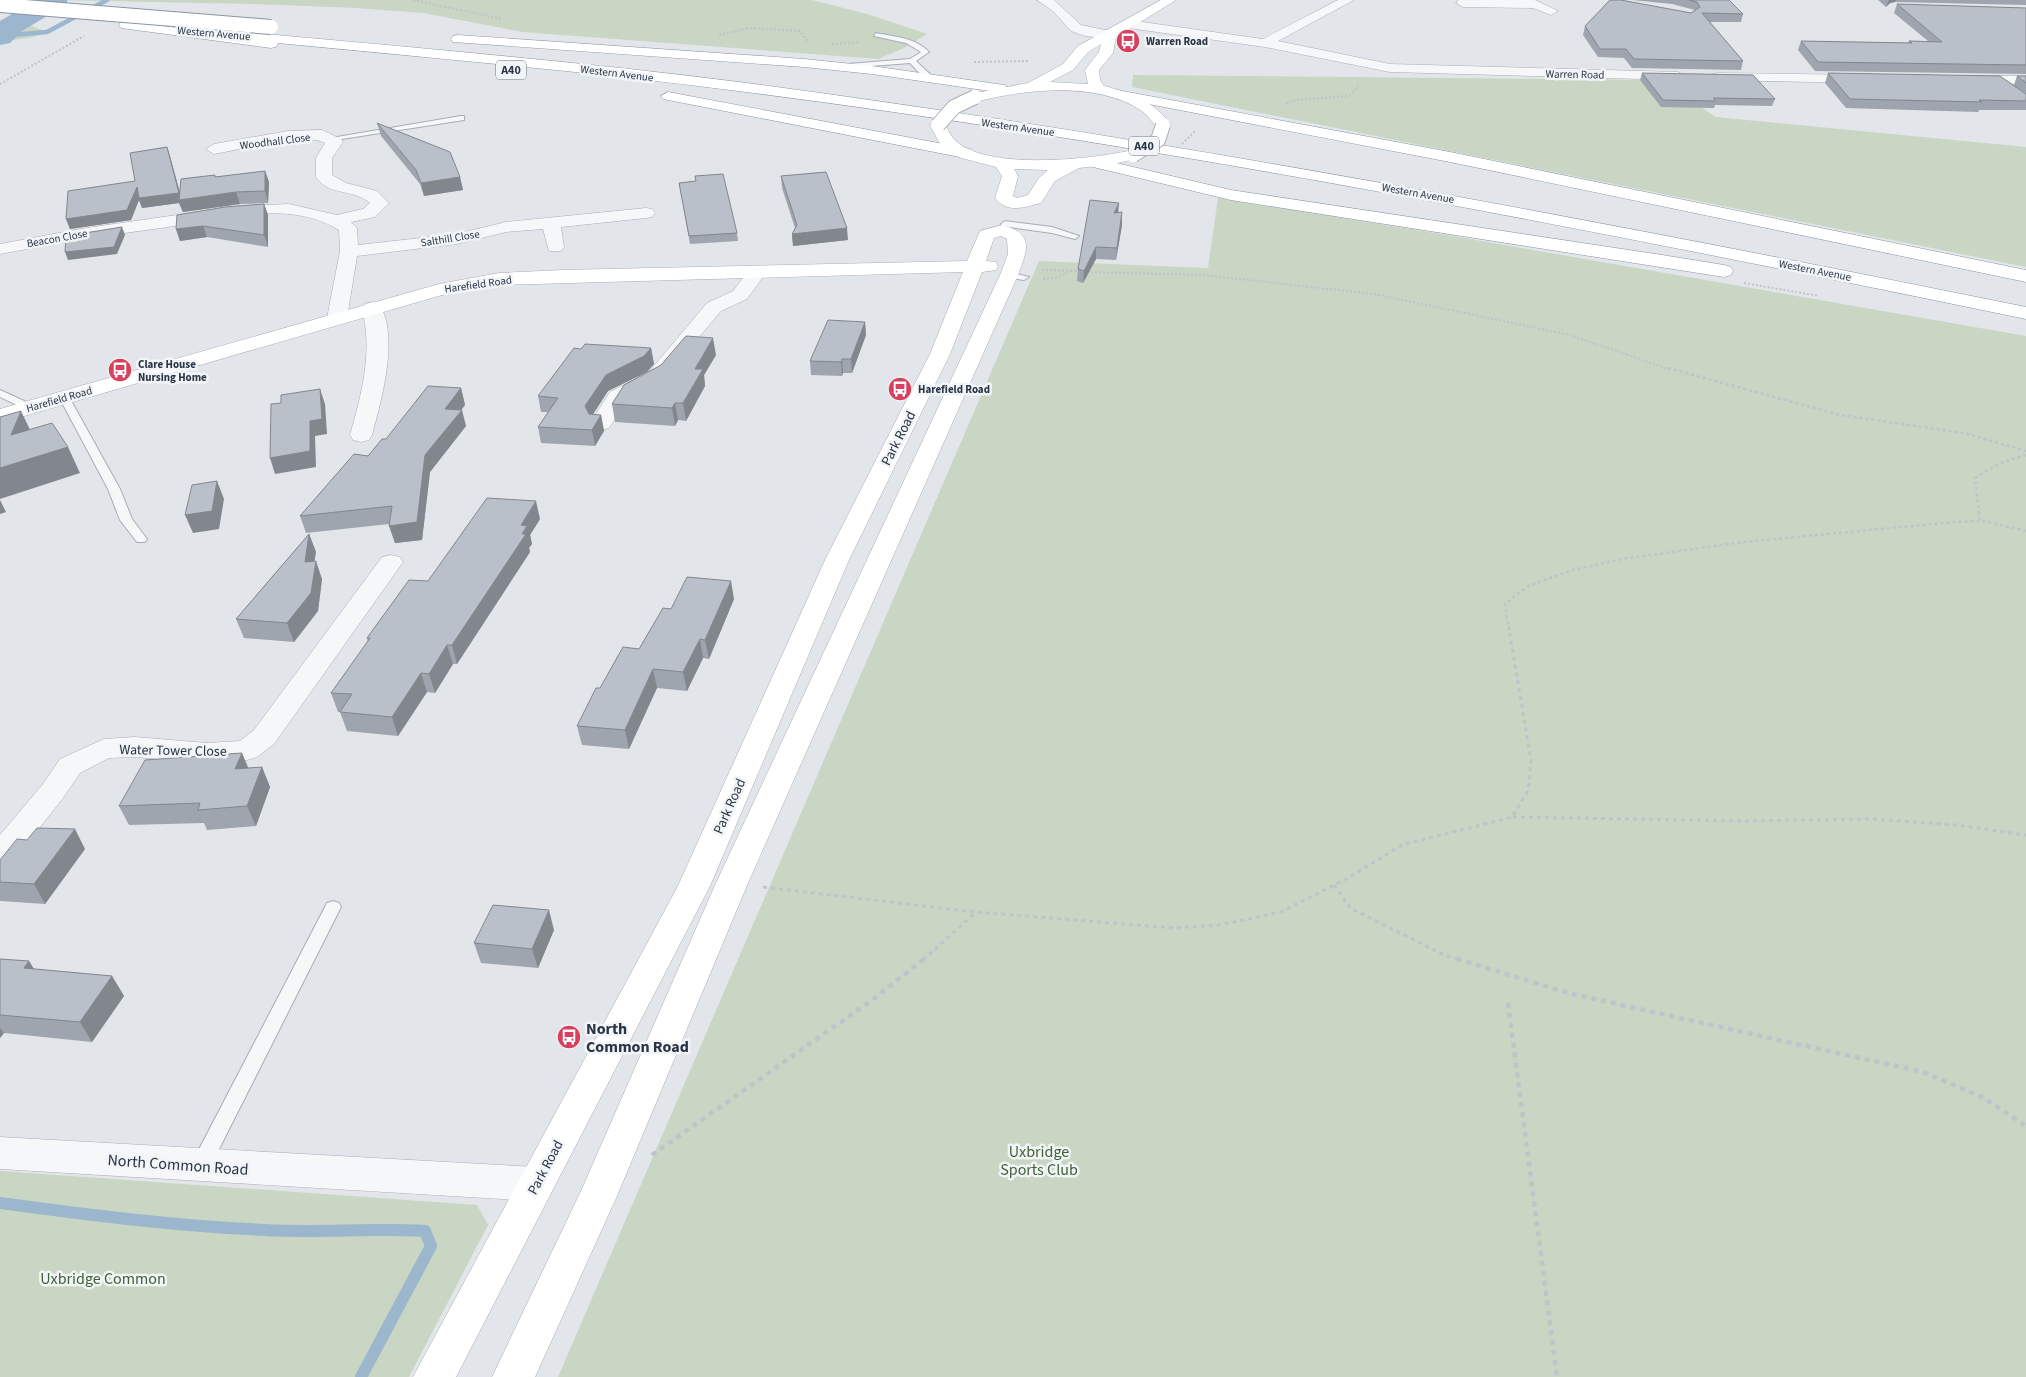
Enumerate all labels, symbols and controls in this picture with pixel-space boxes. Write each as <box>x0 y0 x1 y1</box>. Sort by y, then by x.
street label: Western Avenue <box>177 23 252 44</box>
bus stop icon: Warren Road <box>1115 28 1141 54</box>
place label: Warren Road <box>1146 34 1208 49</box>
road number: A40 <box>496 60 526 80</box>
street label: Western Avenue <box>580 62 655 85</box>
street label: Warren Road <box>1545 66 1605 83</box>
street label: Western Avenue <box>981 115 1056 140</box>
street label: Woodhall Close <box>239 130 312 153</box>
road number: A40 <box>1129 136 1159 156</box>
street label: Western Avenue <box>1380 180 1456 207</box>
street label: Beacon Close <box>26 226 89 251</box>
street label: Salthill Close <box>420 226 481 251</box>
street label: Western Avenue <box>1777 256 1853 285</box>
street label: Harefield Road <box>443 272 513 297</box>
bus stop icon: Clare House Nursing Home <box>107 357 133 383</box>
place label: Clare House Nursing Home <box>138 357 207 385</box>
bus stop icon: Harefield Road <box>887 376 913 402</box>
place label: Harefield Road <box>918 382 990 397</box>
street label: Harefield Road <box>24 383 94 416</box>
street label: Park Road <box>877 408 921 469</box>
street label: Water Tower Close <box>119 740 227 762</box>
street label: Park Road <box>709 775 751 837</box>
place label: North Common Road <box>586 1018 689 1058</box>
bus stop icon: North Common Road <box>556 1024 582 1050</box>
street label: Park Road <box>523 1137 569 1198</box>
park label: Uxbridge Sports Club <box>1000 1141 1078 1181</box>
street label: North Common Road <box>107 1149 249 1181</box>
park label: Uxbridge Common <box>40 1268 166 1290</box>

